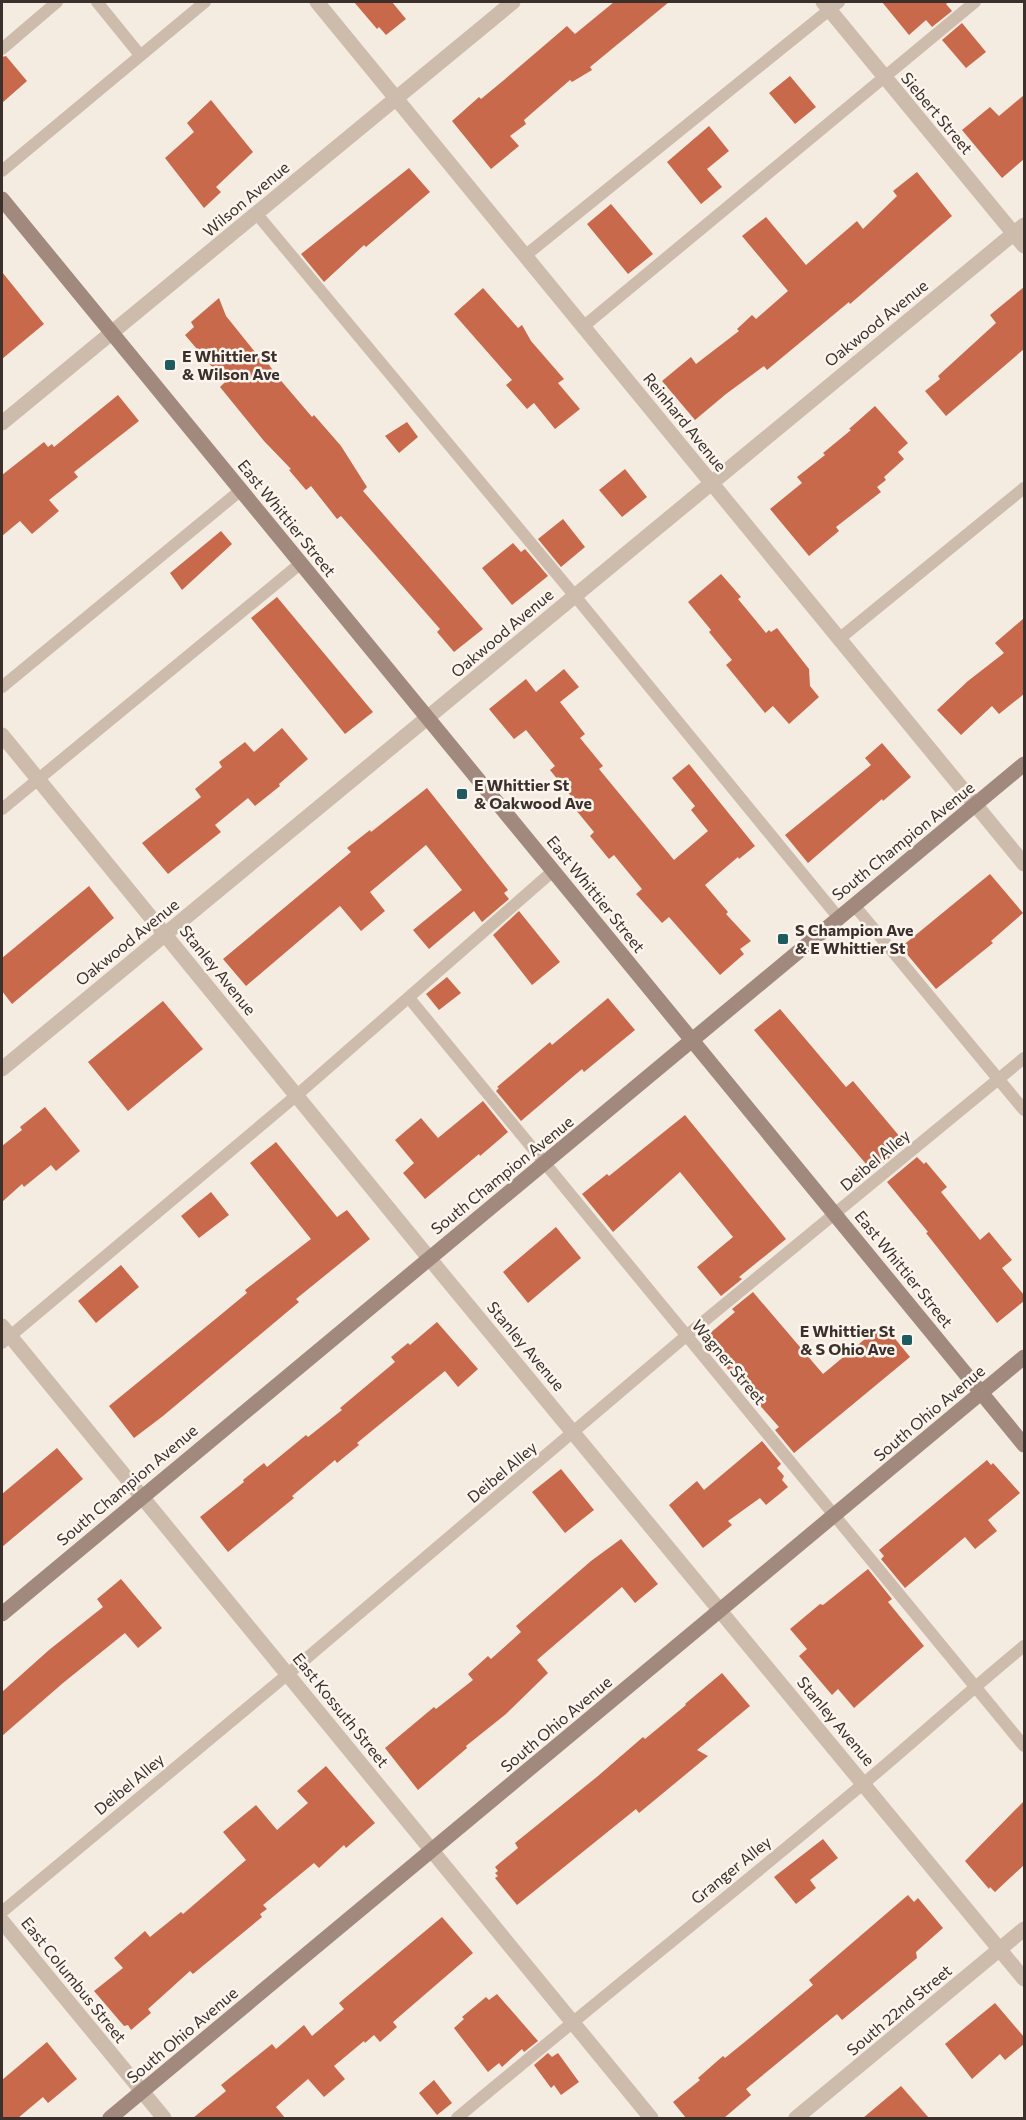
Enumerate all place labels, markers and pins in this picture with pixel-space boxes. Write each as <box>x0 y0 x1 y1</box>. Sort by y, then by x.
place label: E Whittier St & Wilson Ave <box>182 346 280 383</box>
marker: E Whittier St & Wilson Ave <box>163 358 177 372</box>
place label: E Whittier St & Oakwood Ave <box>474 775 592 812</box>
marker: E Whittier St & Oakwood Ave <box>455 787 469 801</box>
place label: S Champion Ave & E Whittier St <box>795 920 914 957</box>
marker: S Champion Ave & E Whittier St <box>776 932 790 946</box>
place label: E Whittier St & S Ohio Ave <box>800 1321 895 1358</box>
marker: E Whittier St & S Ohio Ave <box>900 1333 914 1347</box>

